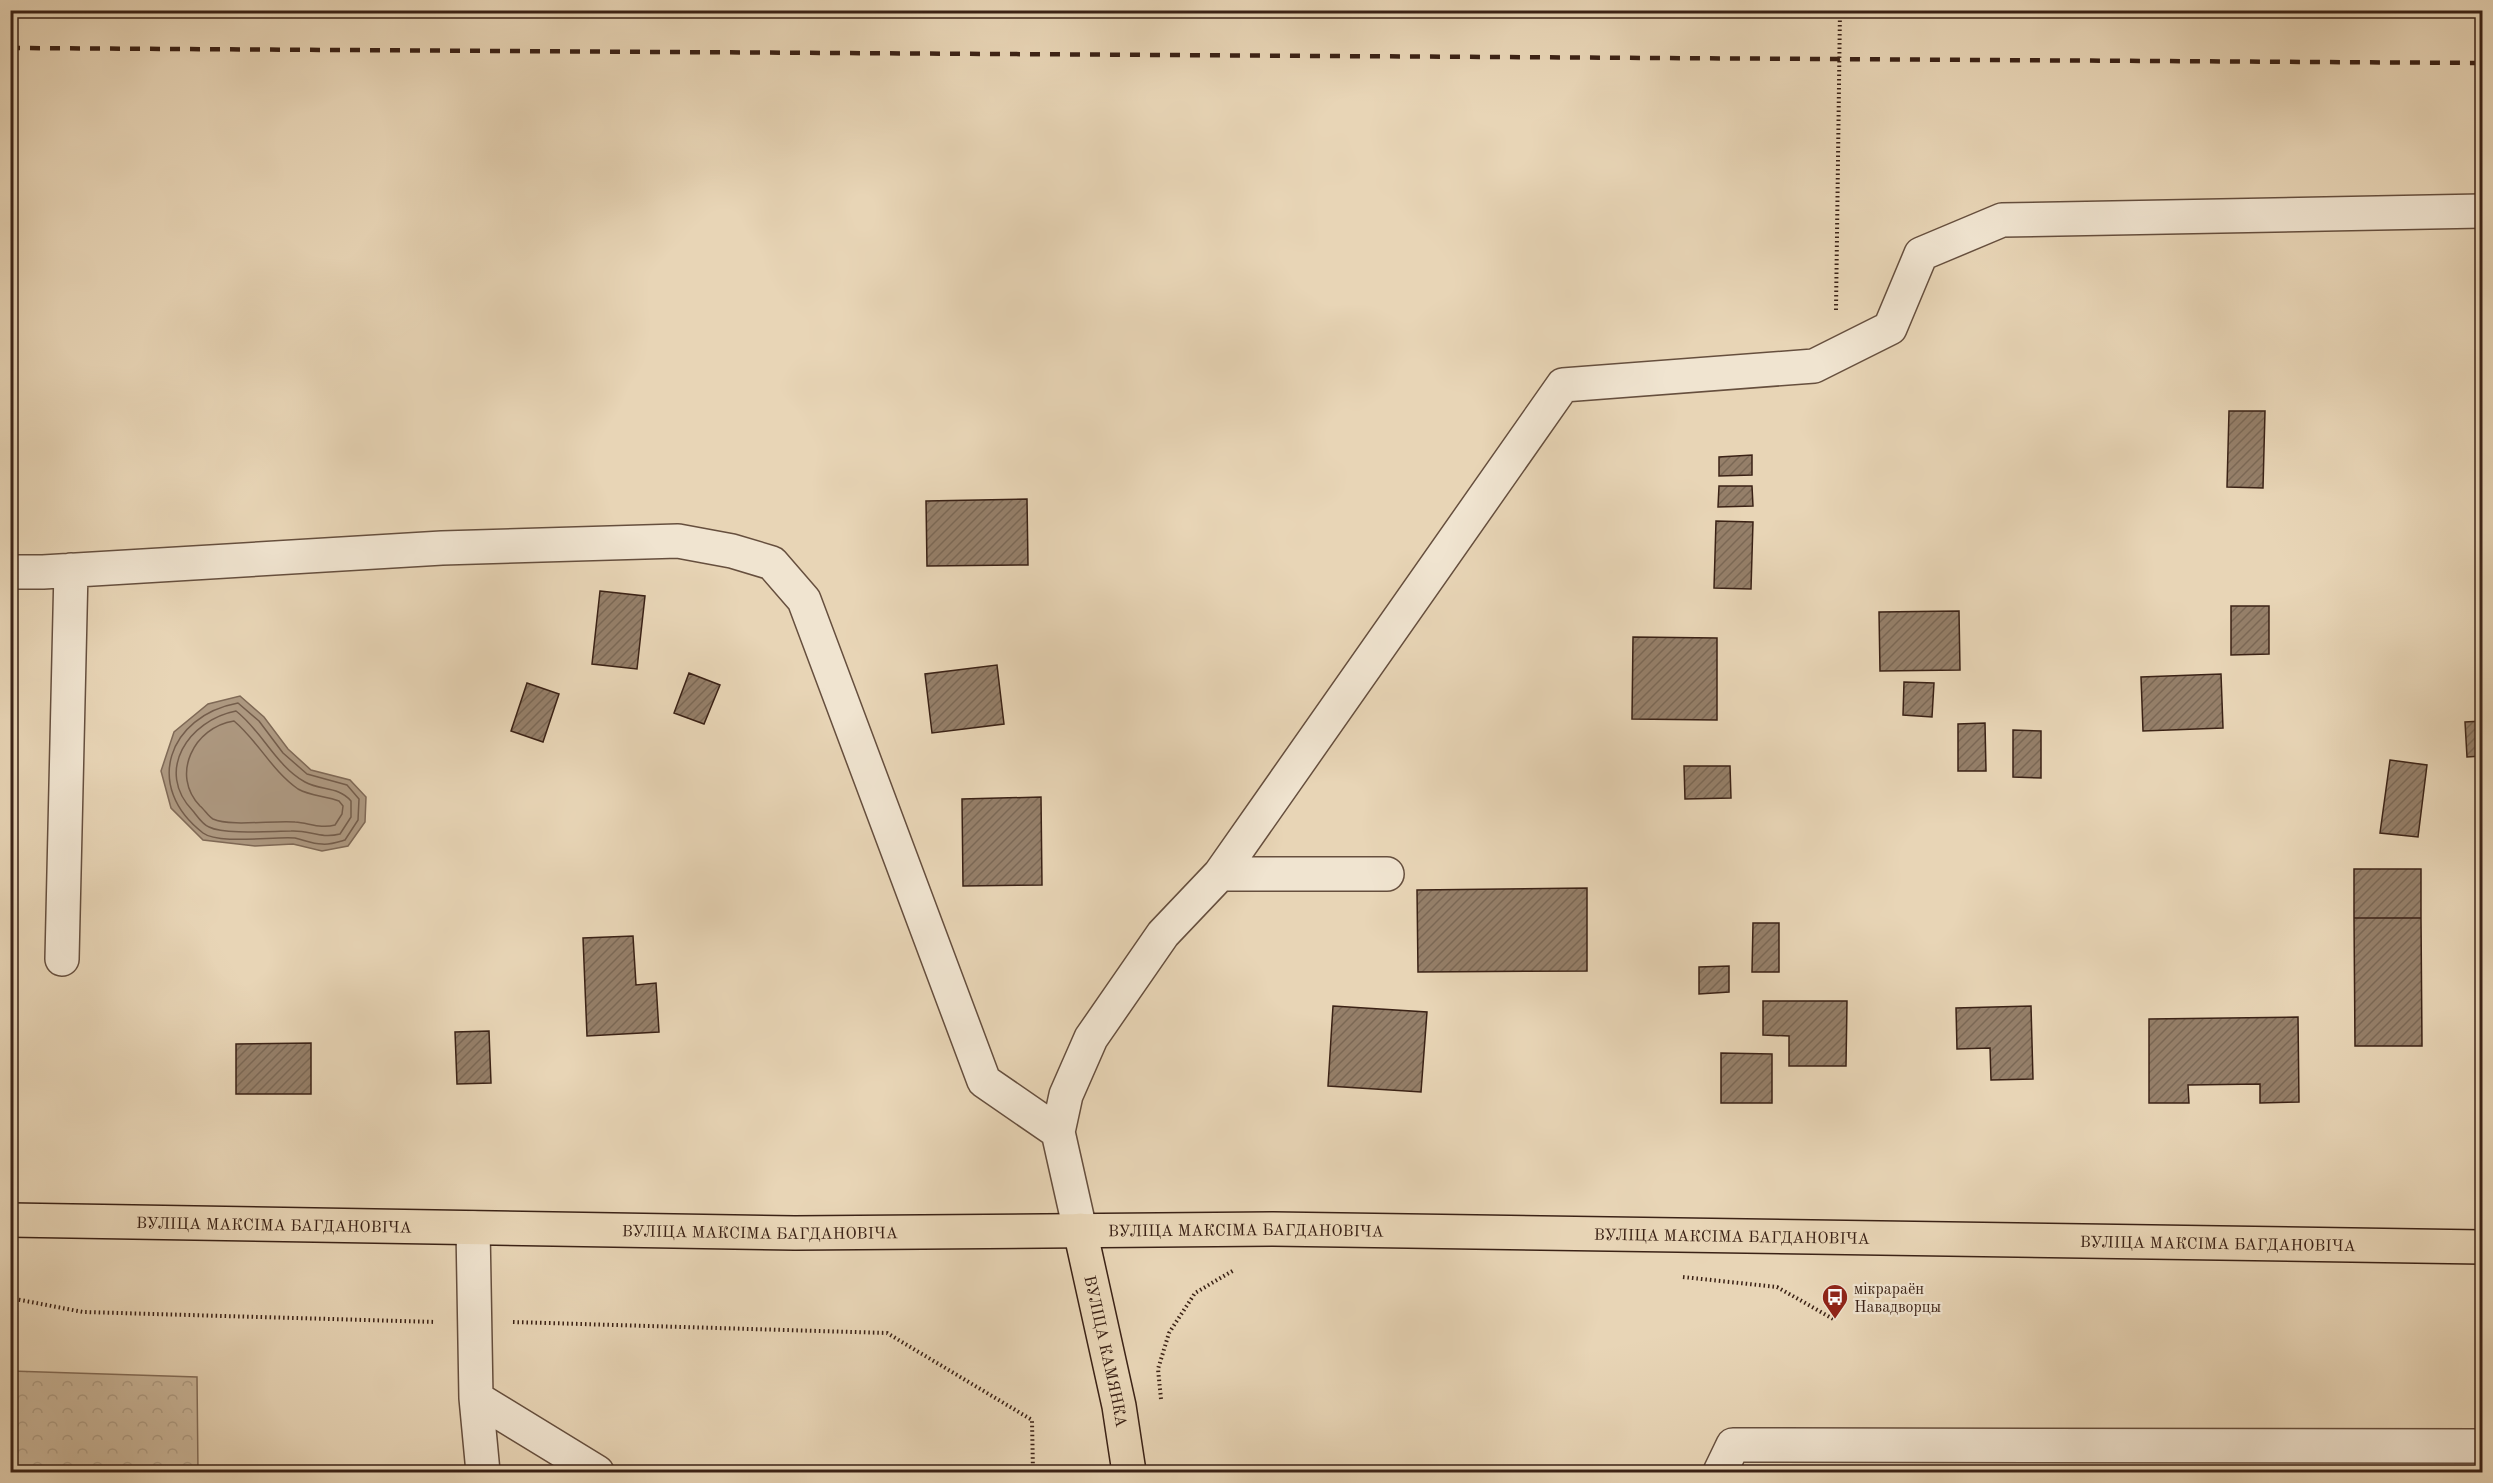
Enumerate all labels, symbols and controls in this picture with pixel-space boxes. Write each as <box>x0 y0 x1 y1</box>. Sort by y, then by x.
street label: ВУЛІЦА МАКСІМА БАГДАНОВІЧА <box>136 1216 412 1237</box>
street label: ВУЛІЦА МАКСІМА БАГДАНОВІЧА <box>1108 1223 1384 1241</box>
street label: ВУЛІЦА МАКСІМА БАГДАНОВІЧА <box>622 1224 898 1243</box>
street label: ВУЛІЦА МАКСІМА БАГДАНОВІЧА <box>1594 1228 1870 1248</box>
street label: ВУЛІЦА МАКСІМА БАГДАНОВІЧА <box>2080 1235 2356 1255</box>
street label: ВУЛІЦА КАМЯНКА <box>1080 1274 1128 1428</box>
bus stop icon: мікрараён Навадворцы <box>1820 1282 1850 1320</box>
place label: мікрараён Навадворцы <box>1854 1282 1941 1316</box>

